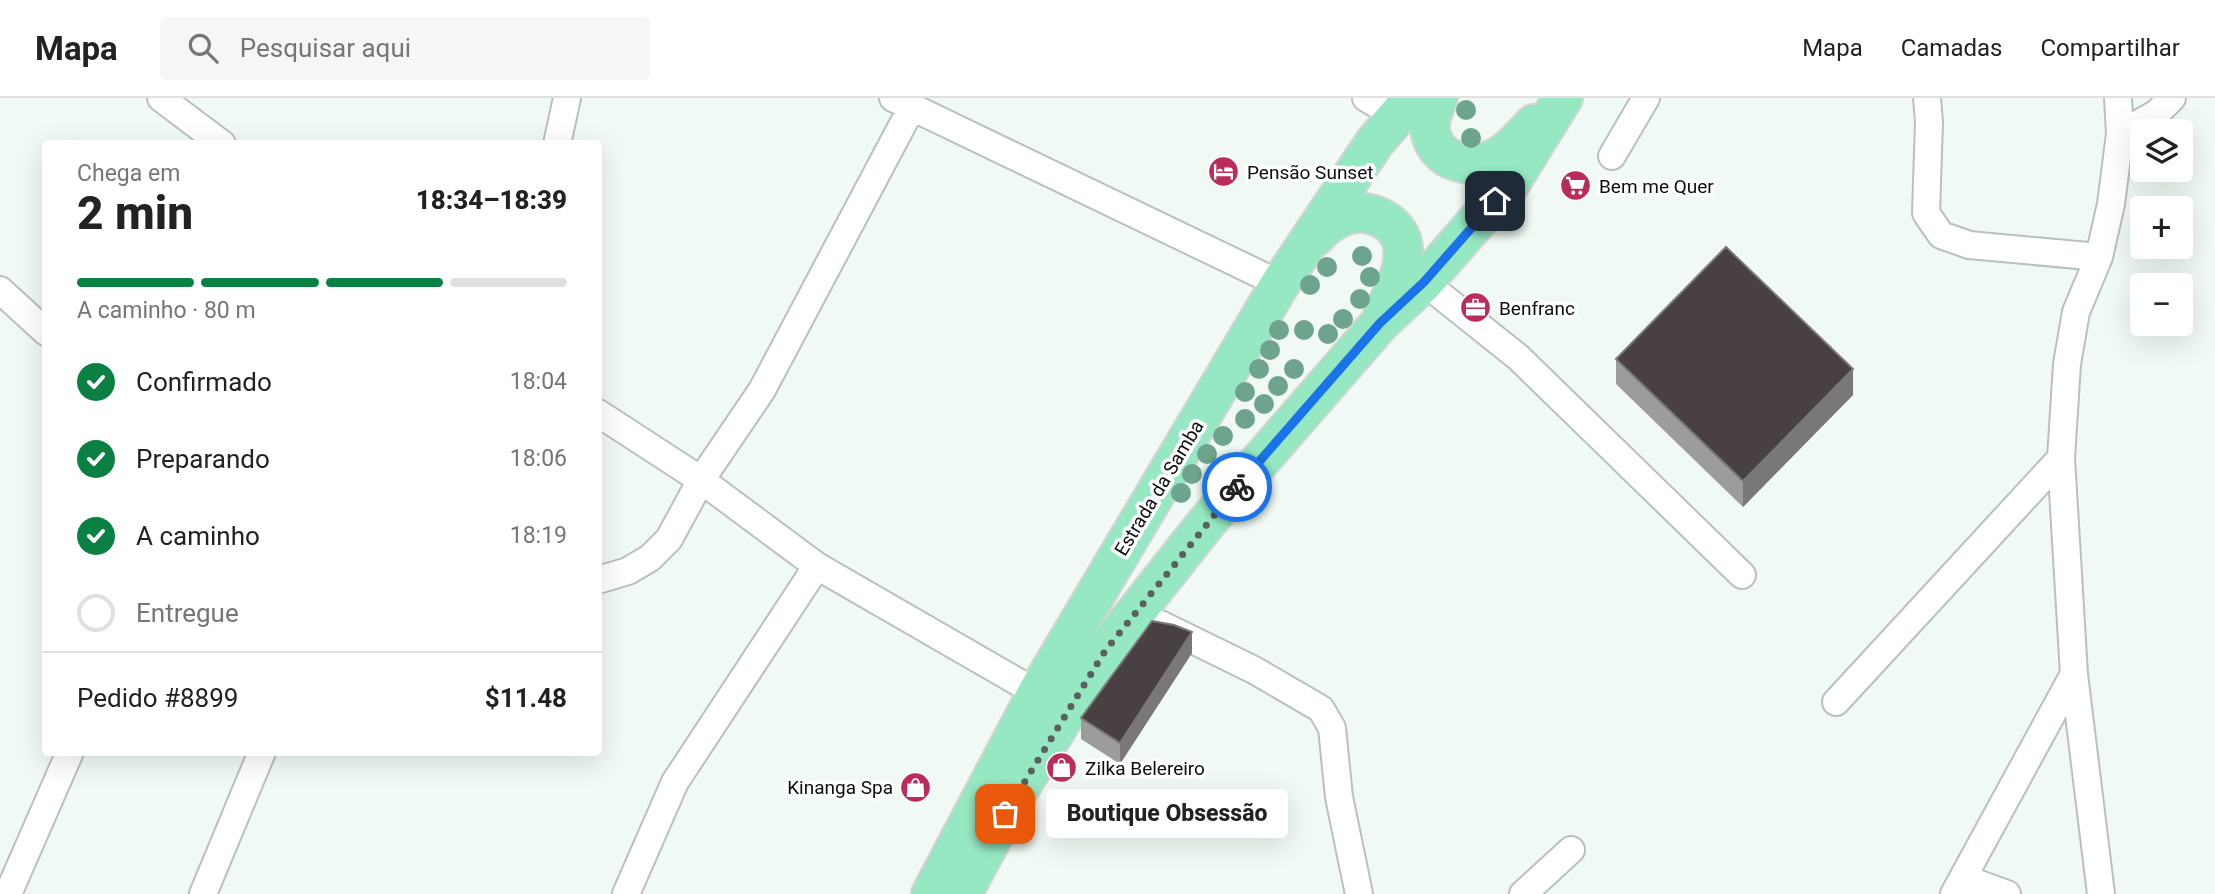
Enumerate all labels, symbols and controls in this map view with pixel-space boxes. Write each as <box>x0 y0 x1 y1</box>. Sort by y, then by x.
search box <box>160 17 650 80</box>
text: Mapa <box>35 29 118 68</box>
icon: search <box>184 29 222 67</box>
text: Pesquisar aqui <box>240 33 411 63</box>
text: Mapa <box>1802 34 1863 62</box>
text: Camadas <box>1901 34 2002 62</box>
text: Compartilhar <box>2040 34 2180 62</box>
map controls <box>2130 119 2193 336</box>
button: layers <box>2130 119 2193 182</box>
hotel icon: Pensão Sunset <box>1207 155 1241 189</box>
text: Chega em <box>77 160 180 187</box>
place label: Pensão Sunset <box>1247 161 1373 184</box>
supermarket icon: Bem me Quer <box>1559 169 1593 203</box>
pin <box>1465 171 1525 231</box>
place label: Bem me Quer <box>1599 175 1714 198</box>
icon: home <box>1476 182 1514 220</box>
text: 18:34–18:39 <box>416 185 567 215</box>
text: 2 min <box>77 186 193 240</box>
button: + <box>2130 196 2193 259</box>
button: − <box>2130 273 2193 336</box>
office icon: Benfranc <box>1459 291 1493 325</box>
text: A caminho · 80 m <box>77 297 256 324</box>
place label: Benfranc <box>1499 297 1575 320</box>
icon: check <box>77 363 115 401</box>
text: Confirmado <box>136 367 272 397</box>
text: 18:04 <box>510 368 567 395</box>
street label: Estrada da Samba <box>1109 416 1209 560</box>
icon: check <box>77 440 115 478</box>
text: Preparando <box>136 444 270 474</box>
text: 18:06 <box>510 445 567 472</box>
courier <box>1202 452 1272 522</box>
icon: bike <box>1218 468 1256 506</box>
icon: check <box>77 517 115 555</box>
text: A caminho <box>136 521 260 551</box>
text: 18:19 <box>510 522 567 549</box>
text: Entregue <box>136 598 239 628</box>
text: Pedido #8899 <box>77 683 238 713</box>
text: $11.48 <box>485 683 567 713</box>
shop icon: Zilka Belereiro <box>1045 751 1079 785</box>
place label: Zilka Belereiro <box>1085 757 1205 780</box>
shop icon: Kinanga Spa <box>899 770 933 804</box>
place label: Kinanga Spa <box>787 776 893 799</box>
pin <box>975 784 1035 844</box>
callout: Boutique Obsessão <box>1047 790 1288 838</box>
icon: bag <box>986 795 1024 833</box>
text: Boutique Obsessão <box>1067 800 1267 827</box>

